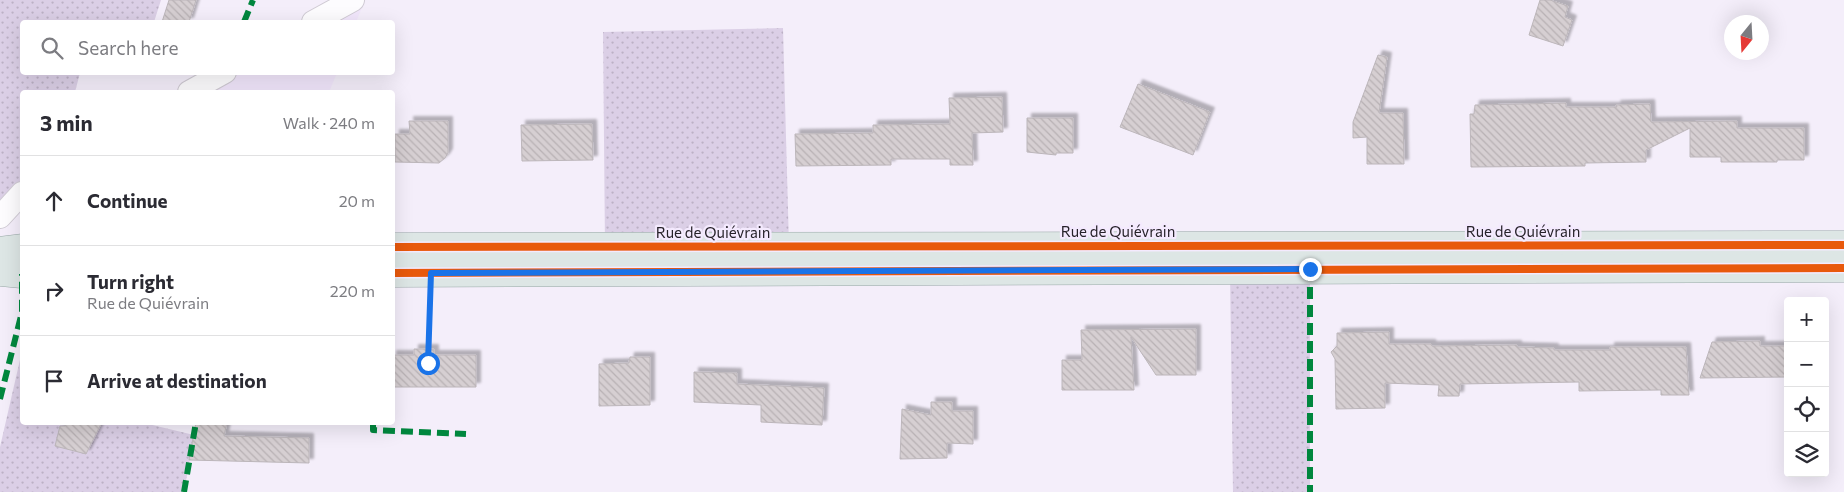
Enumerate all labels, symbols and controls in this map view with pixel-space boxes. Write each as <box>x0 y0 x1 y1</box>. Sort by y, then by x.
north arrow <box>1724 15 1769 60</box>
search box <box>20 20 395 75</box>
icon: search <box>38 34 66 62</box>
text: Search here <box>78 36 178 59</box>
text: 3 min <box>40 110 93 135</box>
text: Walk · 240 m <box>283 113 375 132</box>
icon: ahead <box>40 187 68 215</box>
text: Continue <box>87 189 167 212</box>
text: 20 m <box>339 191 375 210</box>
street label: Rue de Quiévrain <box>1061 222 1175 240</box>
street label: Rue de Quiévrain <box>1466 222 1580 240</box>
street label: Rue de Quiévrain <box>656 223 770 241</box>
route end <box>1299 258 1322 281</box>
text: Turn right <box>87 270 174 293</box>
icon: right <box>40 277 68 305</box>
text: 220 m <box>330 281 375 300</box>
text: Rue de Quiévrain <box>87 293 209 312</box>
map controls <box>1784 297 1829 477</box>
button: + <box>1784 297 1829 342</box>
button: − <box>1784 342 1829 387</box>
route start <box>417 352 440 375</box>
icon: arrive <box>40 367 68 395</box>
text: Arrive at destination <box>87 369 267 392</box>
button: locate <box>1784 387 1829 432</box>
button: layers <box>1784 432 1829 477</box>

